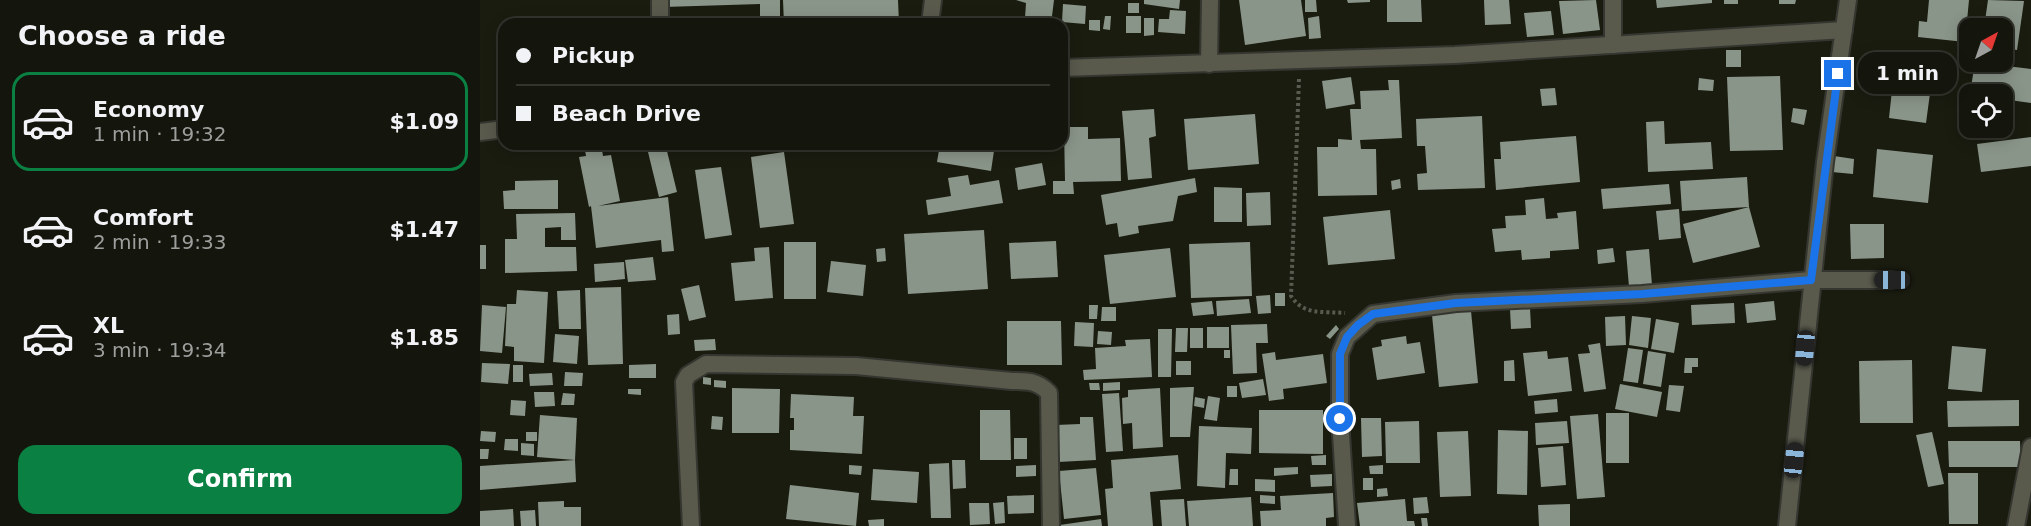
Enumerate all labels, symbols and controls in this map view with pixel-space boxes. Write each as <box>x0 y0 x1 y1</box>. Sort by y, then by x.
north arrow <box>1959 18 2013 72</box>
map controls <box>1959 18 2013 138</box>
text: Choose a ride <box>18 20 226 51</box>
text: Pickup <box>552 43 635 68</box>
callout: 1 min <box>1859 53 1958 95</box>
route end <box>1824 60 1851 87</box>
text: 1 min <box>1876 61 1939 85</box>
button: locate <box>1959 84 2013 138</box>
icon: car <box>21 95 75 149</box>
text: Economy <box>93 97 204 122</box>
text: Beach Drive <box>552 101 701 126</box>
text: $1.09 <box>389 109 459 134</box>
text: 1 min · 19:32 <box>93 122 227 146</box>
icon: car <box>21 203 75 257</box>
text: Comfort <box>93 205 193 230</box>
text: $1.47 <box>389 217 459 242</box>
text: 2 min · 19:33 <box>93 230 227 254</box>
car <box>1874 271 1910 289</box>
icon: car <box>21 311 75 365</box>
text: XL <box>93 313 124 338</box>
text: $1.85 <box>389 325 459 350</box>
car <box>1794 329 1816 367</box>
text: 3 min · 19:34 <box>93 338 227 362</box>
route start <box>1326 405 1353 432</box>
car <box>1783 441 1805 479</box>
button: Confirm <box>18 445 462 514</box>

